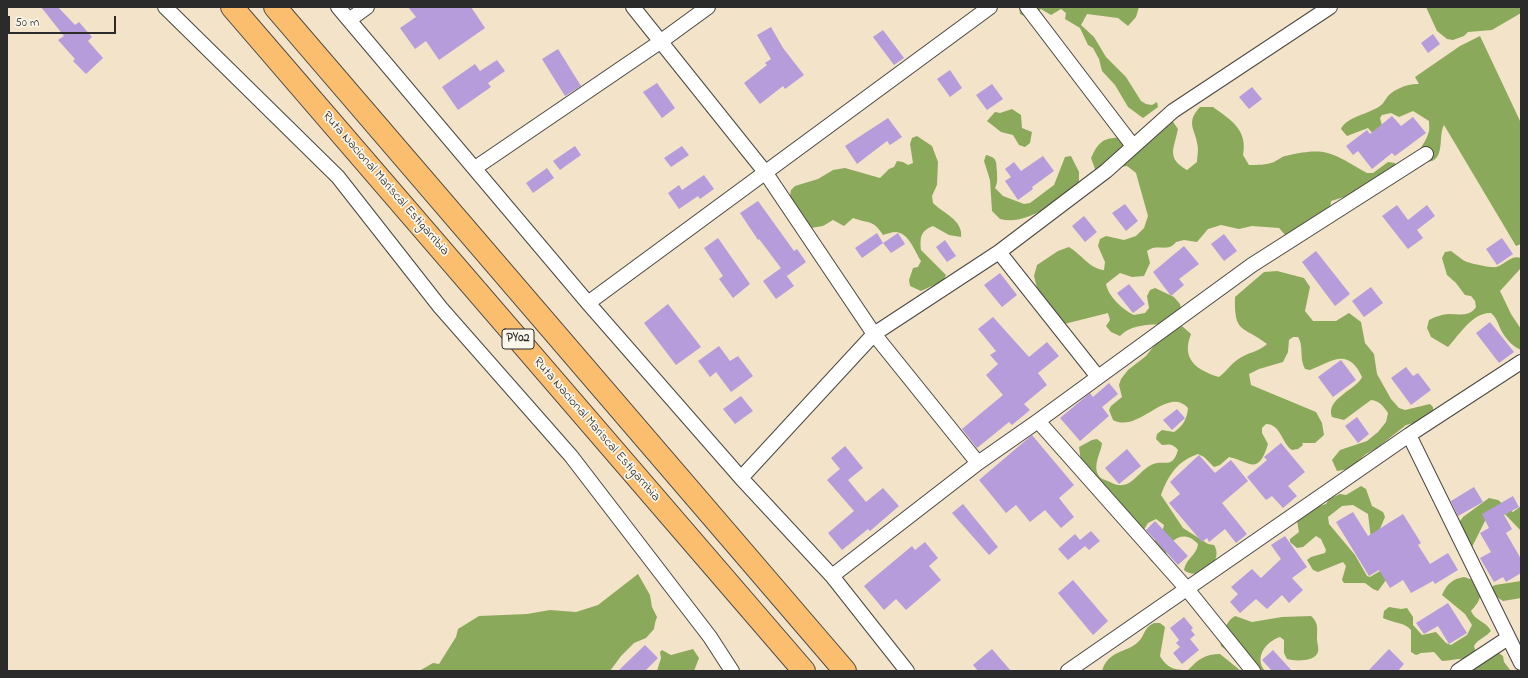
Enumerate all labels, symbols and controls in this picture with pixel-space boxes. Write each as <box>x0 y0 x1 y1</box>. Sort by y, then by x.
scale bar <box>10 8 118 34</box>
text: 50 m <box>15 14 39 32</box>
street label: Ruta Nacional Mariscal Estigarribia <box>318 109 452 259</box>
road number: PY02 <box>502 329 534 349</box>
street label: Ruta Nacional Mariscal Estigarribia <box>529 355 663 505</box>

